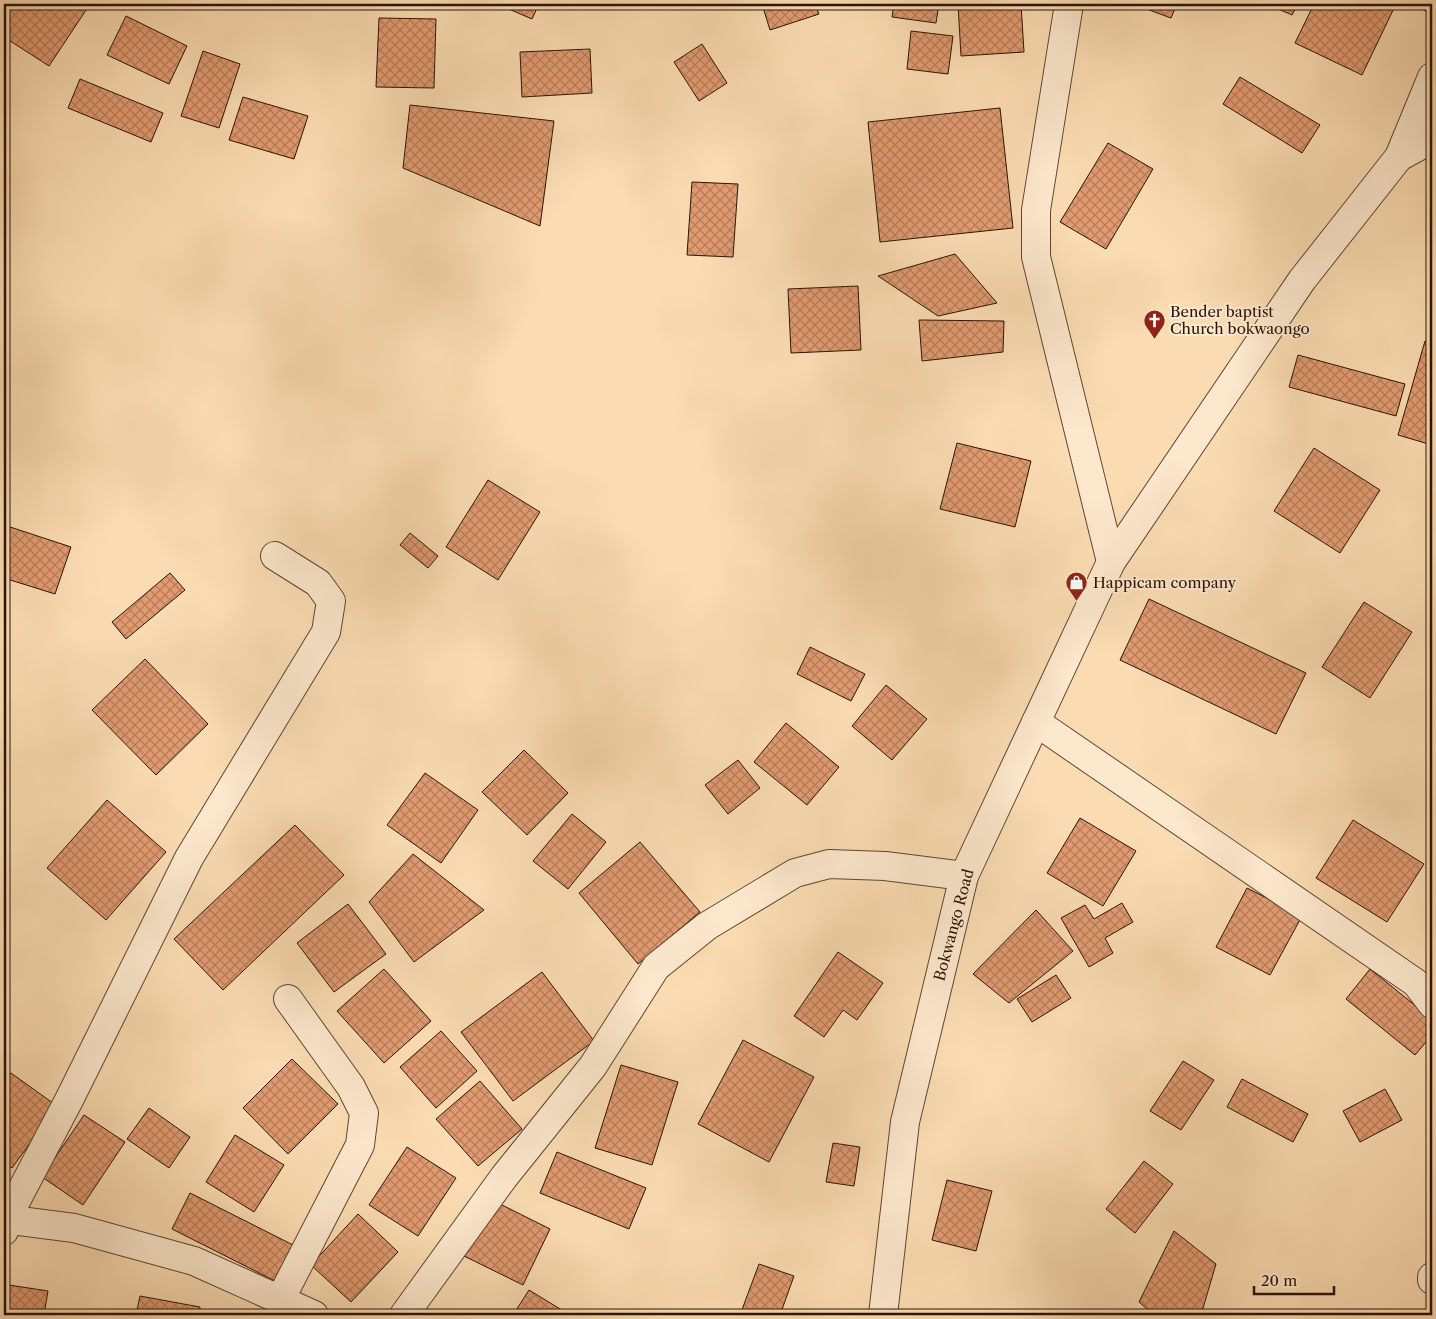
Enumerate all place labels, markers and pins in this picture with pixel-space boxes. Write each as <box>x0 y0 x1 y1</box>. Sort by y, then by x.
place label: Bender baptist Church bokwaongo <box>1170 302 1310 338</box>
church icon: Bender baptist Church bokwaongo <box>1142 309 1166 340</box>
shop icon: Happicam company <box>1065 571 1089 602</box>
place label: Happicam company <box>1093 573 1237 592</box>

